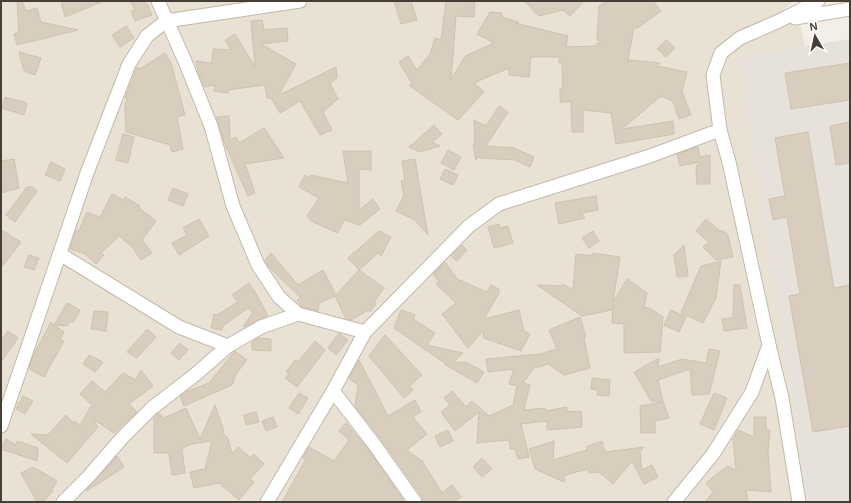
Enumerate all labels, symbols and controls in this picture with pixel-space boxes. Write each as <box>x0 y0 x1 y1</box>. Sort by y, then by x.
north arrow <box>795 16 835 56</box>
text: N <box>809 20 818 33</box>

